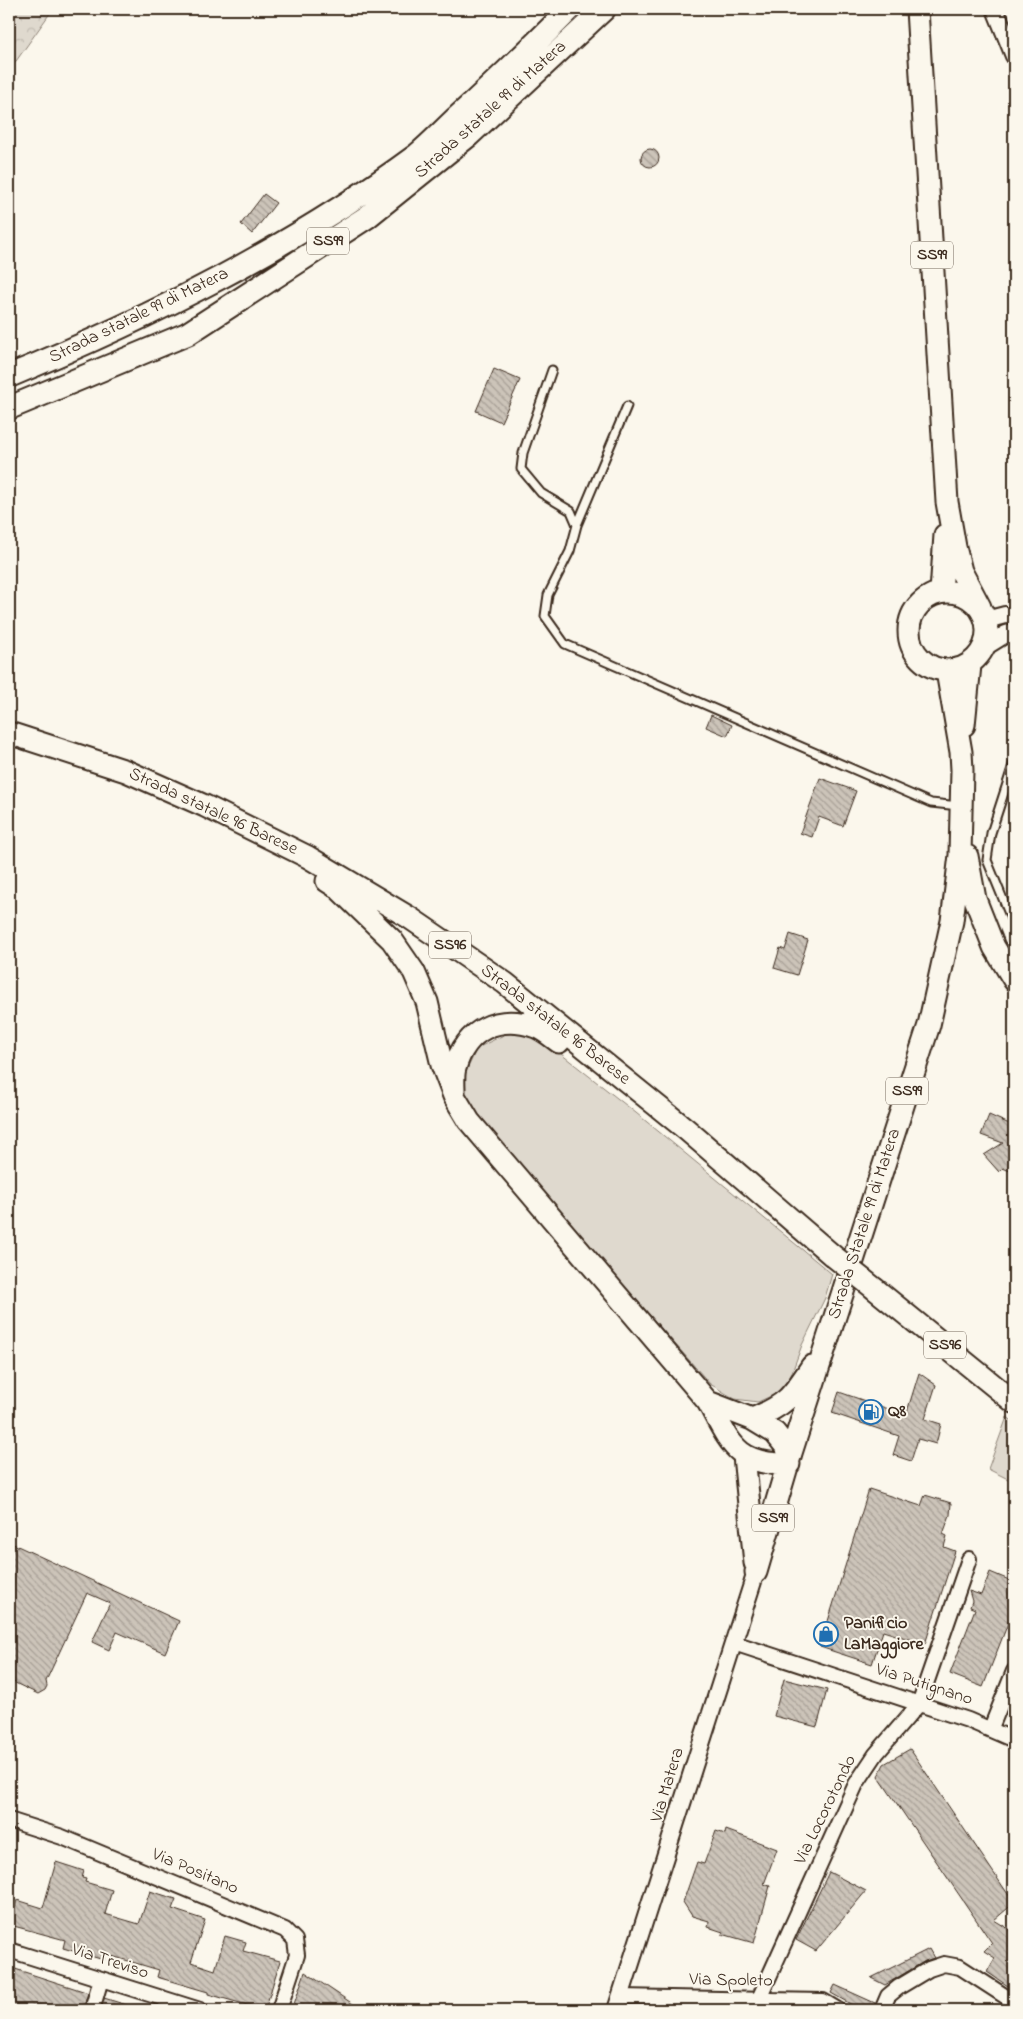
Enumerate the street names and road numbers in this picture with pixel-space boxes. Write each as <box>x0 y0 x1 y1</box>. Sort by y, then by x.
street label: Strada statale 99 di Matera <box>409 35 573 185</box>
road number: SS99 <box>307 228 349 255</box>
road number: SS99 <box>911 242 953 268</box>
street label: Strada statale 99 di Matera <box>45 261 233 371</box>
street label: Strada statale 96 Barese <box>124 761 303 863</box>
road number: SS96 <box>429 932 471 958</box>
street label: Strada statale 96 Barese <box>474 958 636 1092</box>
road number: SS99 <box>886 1078 928 1104</box>
street label: Strada Statale 99 di Matera <box>822 1125 908 1323</box>
road number: SS96 <box>924 1332 966 1358</box>
road number: SS99 <box>752 1505 794 1532</box>
street label: Via Putignano <box>871 1657 976 1714</box>
street label: Via Matera <box>644 1744 692 1827</box>
street label: Via Locorotondo <box>788 1751 864 1870</box>
street label: Via Positano <box>147 1842 242 1902</box>
street label: Via Treviso <box>67 1937 152 1987</box>
street label: Via Spoleto <box>688 1967 773 1995</box>

